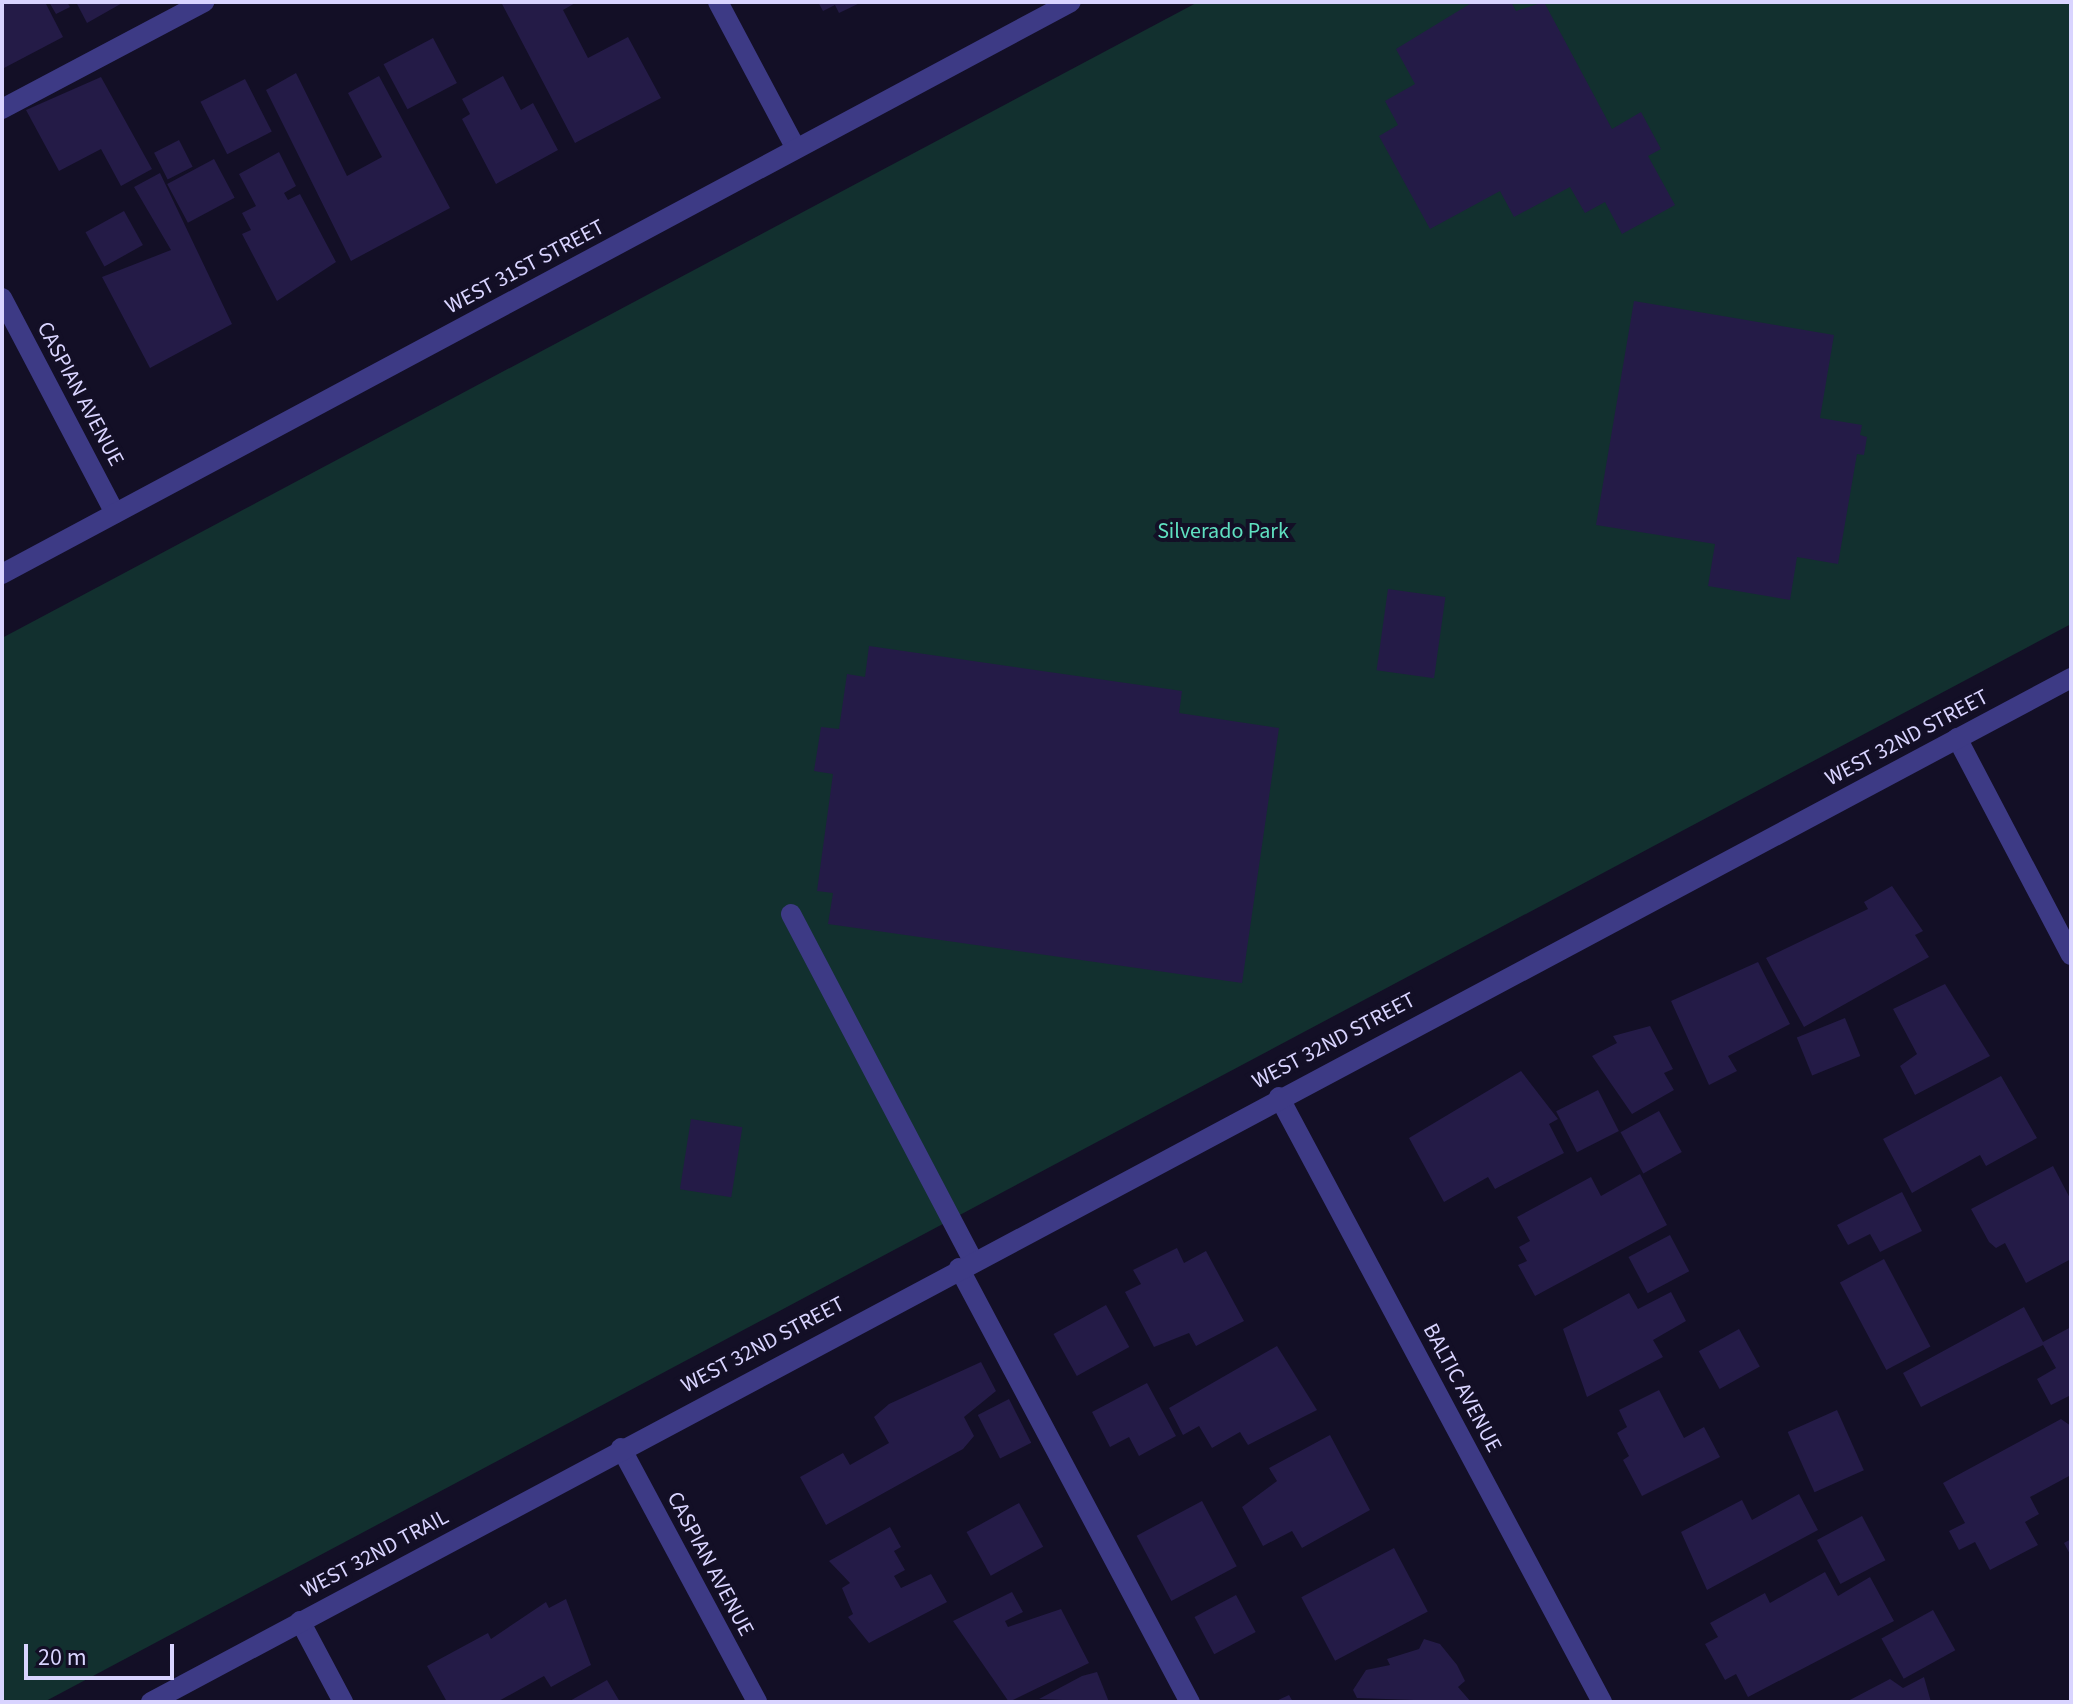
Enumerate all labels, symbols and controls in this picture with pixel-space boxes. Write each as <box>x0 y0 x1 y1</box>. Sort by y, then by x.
street label: WEST 31ST STREET <box>441 214 609 320</box>
street label: CASPIAN AVENUE <box>31 317 129 471</box>
park label: Silverado Park <box>1157 519 1289 545</box>
street label: WEST 32ND STREET <box>1821 684 1993 792</box>
street label: WEST 32ND STREET <box>1248 987 1420 1095</box>
street label: WEST 32ND STREET <box>677 1291 849 1399</box>
street label: BALTIC AVENUE <box>1417 1319 1507 1457</box>
street label: CASPIAN AVENUE <box>661 1487 759 1641</box>
street label: WEST 32ND TRAIL <box>297 1504 453 1604</box>
scale bar <box>28 1628 178 1678</box>
text: 20 m <box>38 1640 87 1675</box>

